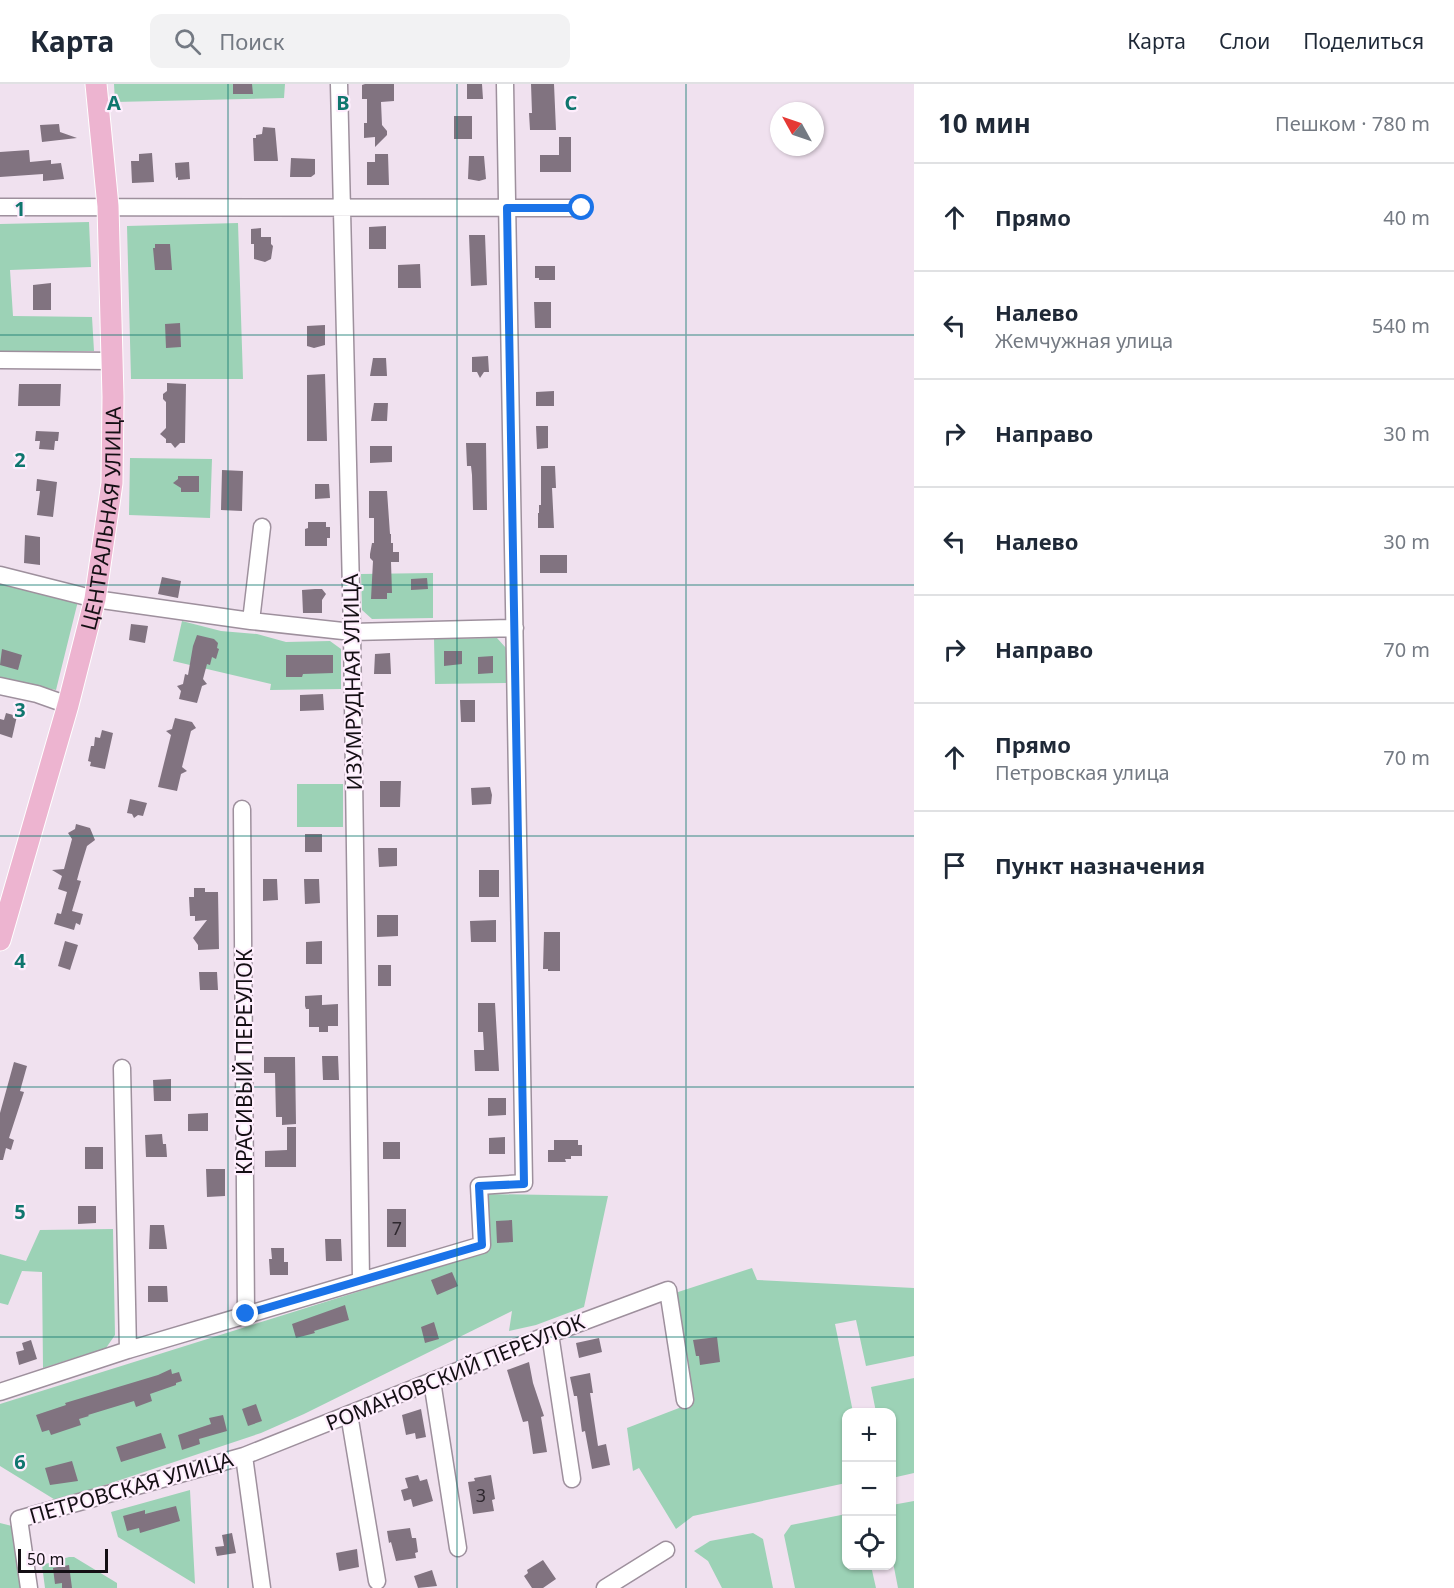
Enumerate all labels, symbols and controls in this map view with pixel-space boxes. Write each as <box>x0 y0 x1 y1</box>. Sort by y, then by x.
search box <box>150 14 570 68</box>
text: Карта <box>30 22 114 60</box>
icon: search <box>171 25 204 58</box>
text: Поиск <box>219 26 285 56</box>
text: Карта <box>1127 27 1186 55</box>
text: Слои <box>1219 27 1270 55</box>
text: Поделиться <box>1303 27 1424 55</box>
text: A <box>107 89 121 116</box>
text: B <box>336 89 350 116</box>
text: C <box>565 89 578 116</box>
north arrow <box>770 102 824 156</box>
text: 10 мин <box>938 105 1031 141</box>
text: Пешком · 780 m <box>1275 110 1430 137</box>
route start <box>568 194 594 220</box>
text: 1 <box>14 195 26 222</box>
icon: ahead <box>938 201 971 234</box>
text: Прямо <box>995 202 1071 232</box>
text: 40 m <box>1383 204 1430 231</box>
text: Налево <box>995 297 1078 327</box>
icon: left <box>938 309 971 342</box>
text: 540 m <box>1372 312 1430 339</box>
text: Жемчужная улица <box>995 327 1173 354</box>
street label: ЦЕНТРАЛЬНАЯ УЛИЦА <box>74 406 127 633</box>
icon: right <box>938 417 971 450</box>
text: Направо <box>995 418 1093 448</box>
text: 30 m <box>1383 420 1430 447</box>
text: 2 <box>14 446 26 473</box>
icon: left <box>938 525 971 558</box>
text: Налево <box>995 526 1078 556</box>
text: 30 m <box>1383 528 1430 555</box>
street label: ИЗУМРУДНАЯ УЛИЦА <box>336 573 368 791</box>
icon: right <box>938 633 971 666</box>
text: Направо <box>995 634 1093 664</box>
text: 70 m <box>1383 636 1430 663</box>
text: 3 <box>14 696 26 723</box>
text: Прямо <box>995 729 1071 759</box>
icon: ahead <box>938 741 971 774</box>
text: 70 m <box>1383 744 1430 771</box>
text: Петровская улица <box>995 759 1170 786</box>
icon: arrive <box>938 849 971 882</box>
text: Пункт назначения <box>995 850 1205 880</box>
text: 4 <box>14 947 26 974</box>
street label: КРАСИВЫЙ ПЕРЕУЛОК <box>230 949 258 1175</box>
text: 5 <box>14 1198 26 1225</box>
house number: 7 <box>392 1216 402 1240</box>
route end <box>232 1300 258 1326</box>
street label: РОМАНОВСКИЙ ПЕРЕУЛОК <box>322 1307 588 1437</box>
map controls <box>842 1408 896 1570</box>
button: + <box>842 1408 896 1462</box>
street label: ПЕТРОВСКАЯ УЛИЦА <box>26 1444 237 1529</box>
text: 6 <box>14 1448 26 1475</box>
button: − <box>842 1462 896 1516</box>
house number: 3 <box>476 1483 486 1507</box>
button: locate <box>842 1516 896 1570</box>
scale bar <box>18 1546 108 1574</box>
text: 50 m <box>27 1548 64 1570</box>

